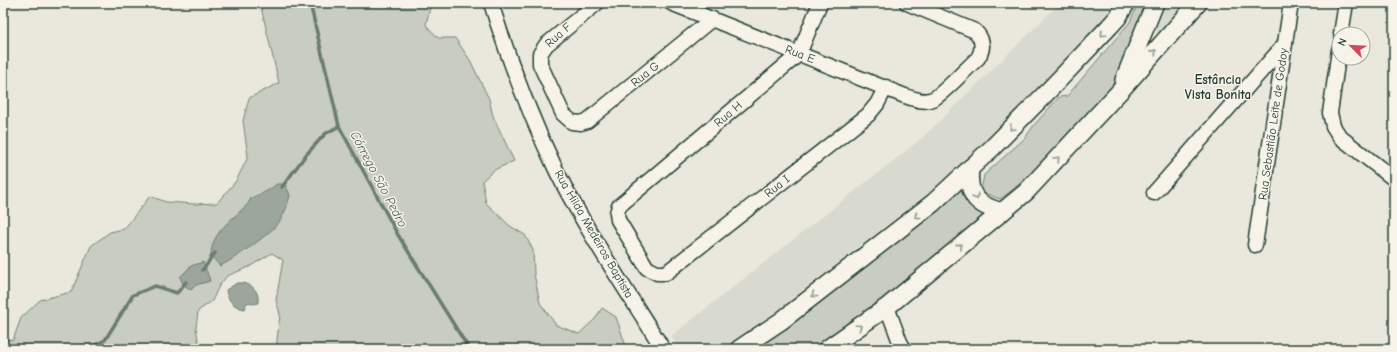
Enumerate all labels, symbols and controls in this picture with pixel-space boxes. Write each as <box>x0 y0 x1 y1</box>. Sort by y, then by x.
street label: Rua F <box>542 20 574 50</box>
north arrow <box>1331 26 1371 66</box>
one-way arrow <box>1100 29 1107 37</box>
text: N <box>1335 36 1350 48</box>
street label: Rua E <box>783 42 817 66</box>
street label: Rua Sebastião Leite de Godoy <box>1255 46 1291 201</box>
one-way arrow <box>1149 50 1156 57</box>
street label: Rua G <box>628 58 662 90</box>
district label: Estância Vista Bonita <box>1185 72 1251 102</box>
street label: Rua H <box>711 98 745 130</box>
one-way arrow <box>1009 123 1017 130</box>
water label: Córrego São Pedro <box>347 128 411 230</box>
one-way arrow <box>1052 156 1059 164</box>
street label: Rua Hilda Medeiros Baptista <box>552 168 636 300</box>
street label: Rua I <box>762 172 793 200</box>
one-way arrow <box>971 193 979 200</box>
one-way arrow <box>914 211 921 218</box>
one-way arrow <box>956 243 963 250</box>
one-way arrow <box>811 291 818 298</box>
one-way arrow <box>854 325 861 332</box>

